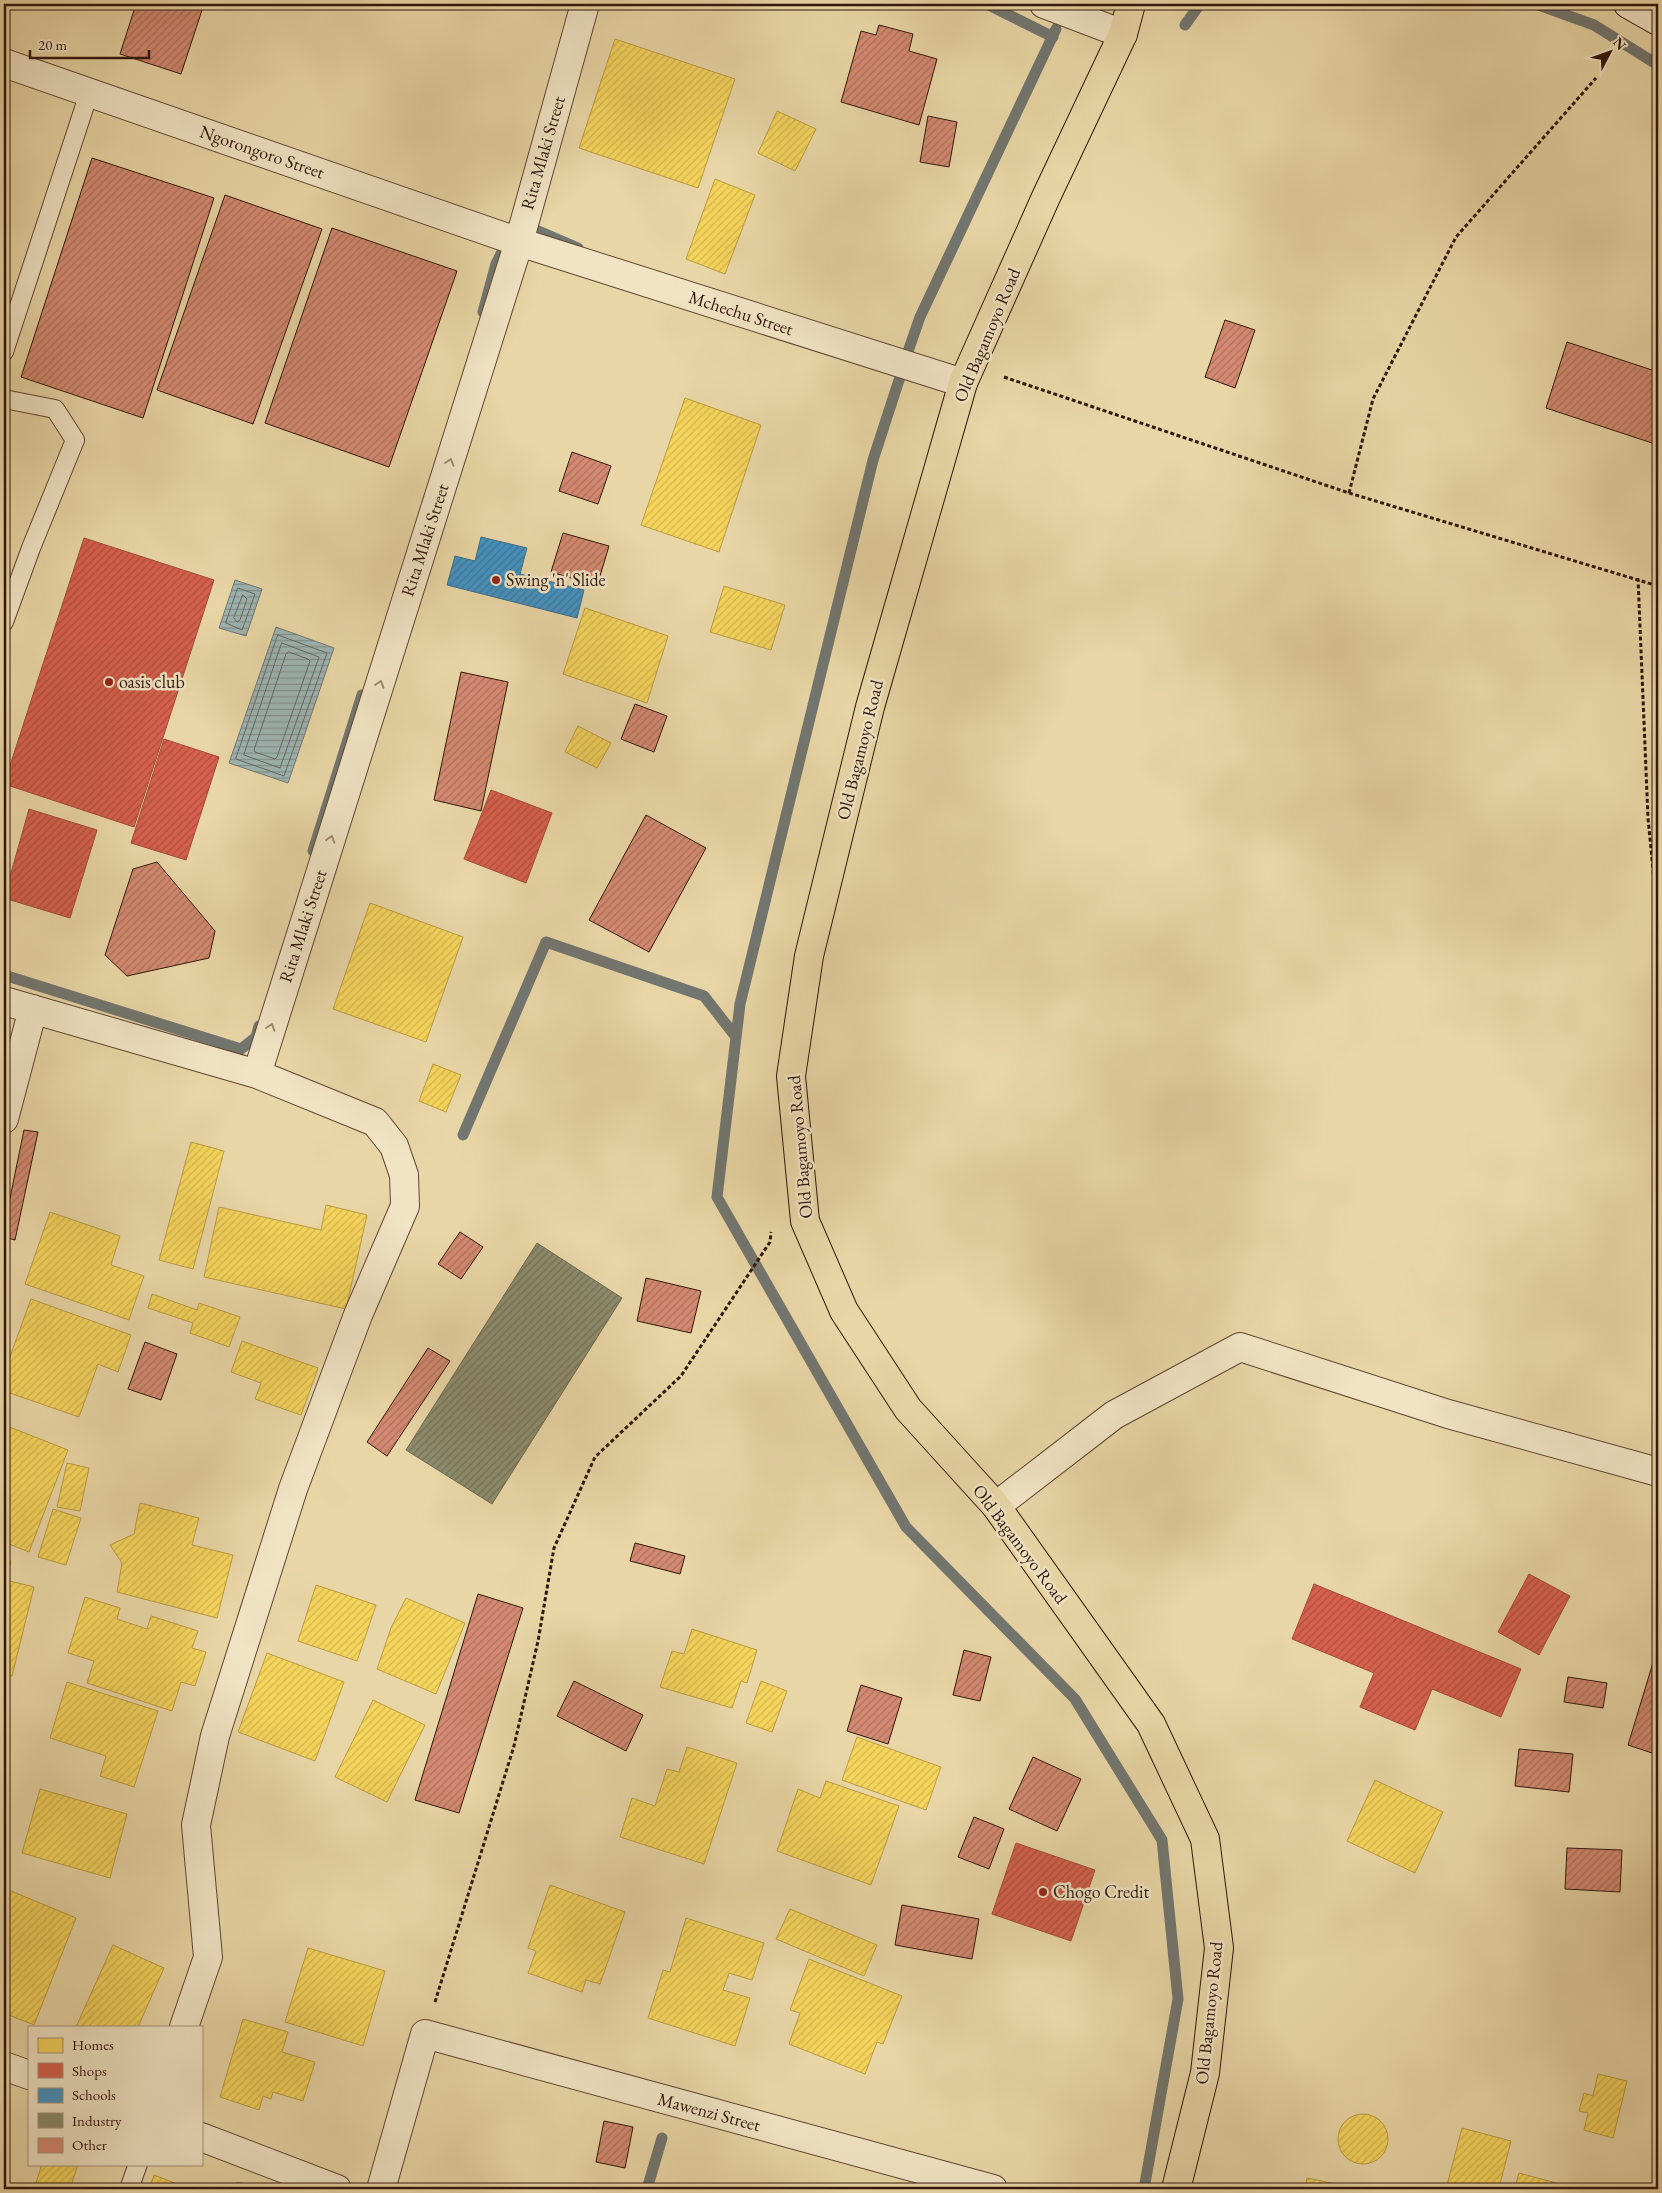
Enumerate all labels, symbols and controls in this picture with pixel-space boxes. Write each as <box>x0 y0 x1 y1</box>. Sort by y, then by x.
scale bar <box>30 28 149 60</box>
north arrow <box>1584 28 1634 78</box>
text: N <box>1609 33 1631 54</box>
text: 20 m <box>38 35 67 54</box>
street label: Rita Mlaki Street <box>515 93 570 212</box>
street label: Ngorongoro Street <box>197 119 328 184</box>
street label: Old Bagamoyo Road <box>948 263 1026 405</box>
street label: Mchechu Street <box>686 285 797 340</box>
one-way arrow <box>444 459 454 467</box>
street label: Rita Mlaki Street <box>395 480 454 599</box>
place label: Swing 'n' Slide <box>506 568 606 591</box>
marker: Swing 'n' Slide <box>490 574 502 586</box>
place label: oasis club <box>119 670 185 693</box>
marker: oasis club <box>103 676 115 688</box>
street label: Old Bagamoyo Road <box>831 677 888 822</box>
one-way arrow <box>374 680 384 689</box>
one-way arrow <box>325 835 335 844</box>
street label: Rita Mlaki Street <box>273 866 332 985</box>
one-way arrow <box>266 1024 276 1032</box>
street label: Old Bagamoyo Road <box>782 1074 817 1220</box>
street label: Old Bagamoyo Road <box>968 1479 1073 1609</box>
place label: Chogo Credit <box>1053 1880 1149 1903</box>
marker: Chogo Credit <box>1037 1886 1049 1898</box>
street label: Old Bagamoyo Road <box>1190 1939 1228 2086</box>
legend <box>28 2026 202 2166</box>
text: Homes <box>72 2035 114 2054</box>
text: Shops <box>72 2061 107 2080</box>
text: Schools <box>72 2085 116 2104</box>
street label: Mawenzi Street <box>655 2087 763 2136</box>
text: Industry <box>72 2111 122 2130</box>
text: Other <box>72 2135 107 2154</box>

